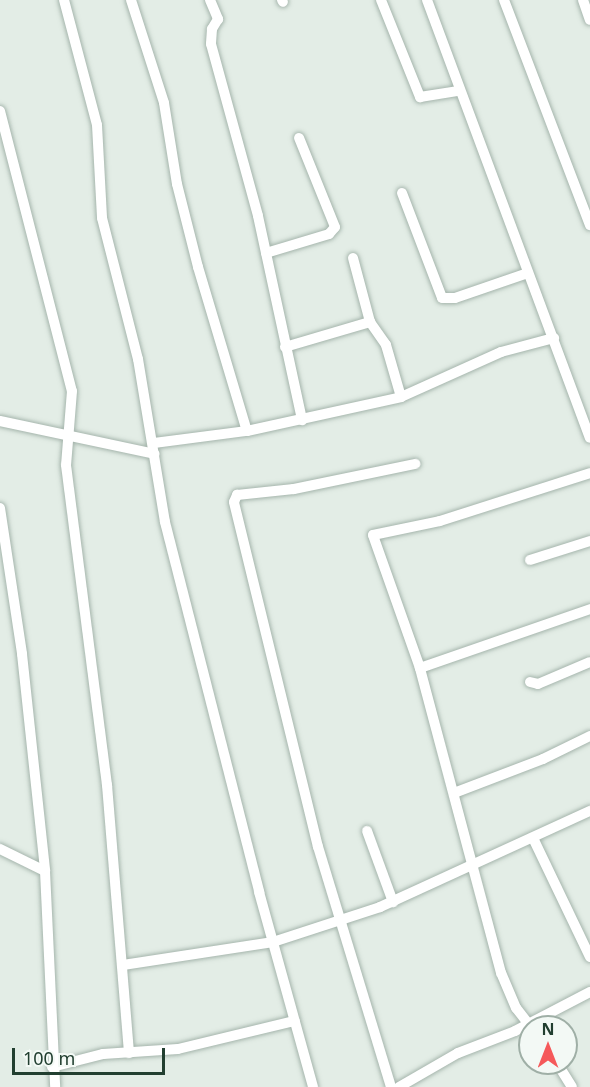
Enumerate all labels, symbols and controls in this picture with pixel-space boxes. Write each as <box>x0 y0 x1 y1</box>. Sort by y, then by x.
north arrow <box>518 1015 578 1075</box>
text: N <box>541 1018 555 1040</box>
scale bar <box>15 1036 168 1074</box>
text: 100 m <box>23 1046 75 1070</box>

